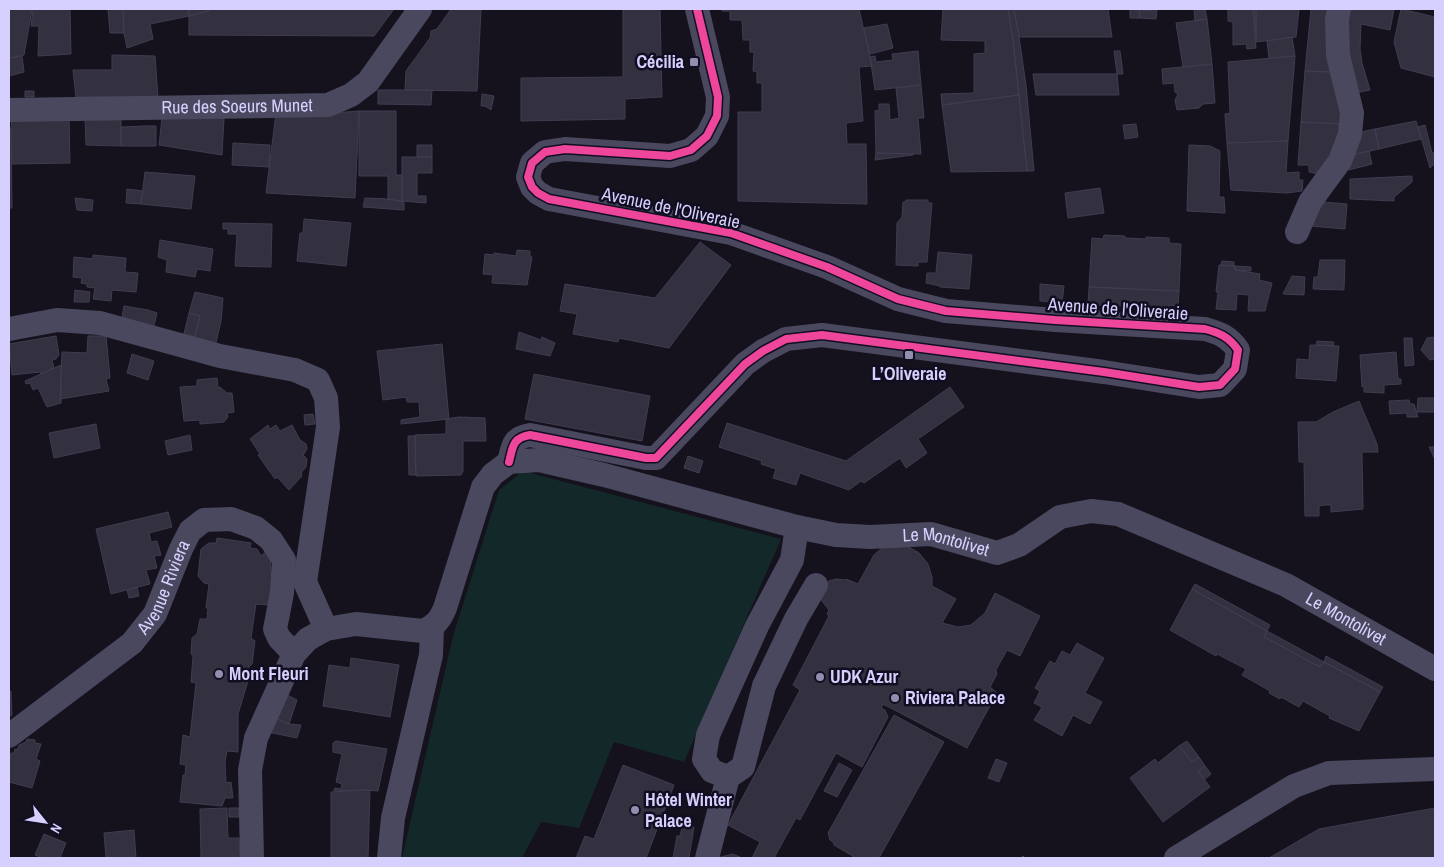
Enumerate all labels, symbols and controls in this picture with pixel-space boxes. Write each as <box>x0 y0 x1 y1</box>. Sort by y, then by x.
place label: Cécilia <box>636 49 685 74</box>
marker: Cécilia <box>688 56 700 68</box>
street label: Rue des Soeurs Munet <box>161 92 313 120</box>
street label: Avenue de l'Oliveraie <box>599 180 742 234</box>
street label: Avenue de l'Oliveraie <box>1046 291 1189 326</box>
marker: L’Oliveraie <box>903 349 915 361</box>
place label: L’Oliveraie <box>872 361 946 386</box>
street label: Le Montolivet <box>902 521 992 562</box>
street label: Avenue Riviera <box>130 536 196 640</box>
street label: Le Montolivet <box>1301 586 1391 651</box>
place label: Mont Fleuri <box>229 661 309 686</box>
place label: UDK Azur <box>830 664 899 689</box>
marker: Mont Fleuri <box>213 668 225 680</box>
marker: UDK Azur <box>814 671 826 683</box>
place label: Riviera Palace <box>905 685 1005 710</box>
marker: Riviera Palace <box>889 692 901 704</box>
place label: Hôtel Winter Palace <box>645 787 732 833</box>
north arrow <box>20 797 70 847</box>
marker: Hôtel Winter Palace <box>629 804 641 816</box>
text: N <box>46 820 66 837</box>

